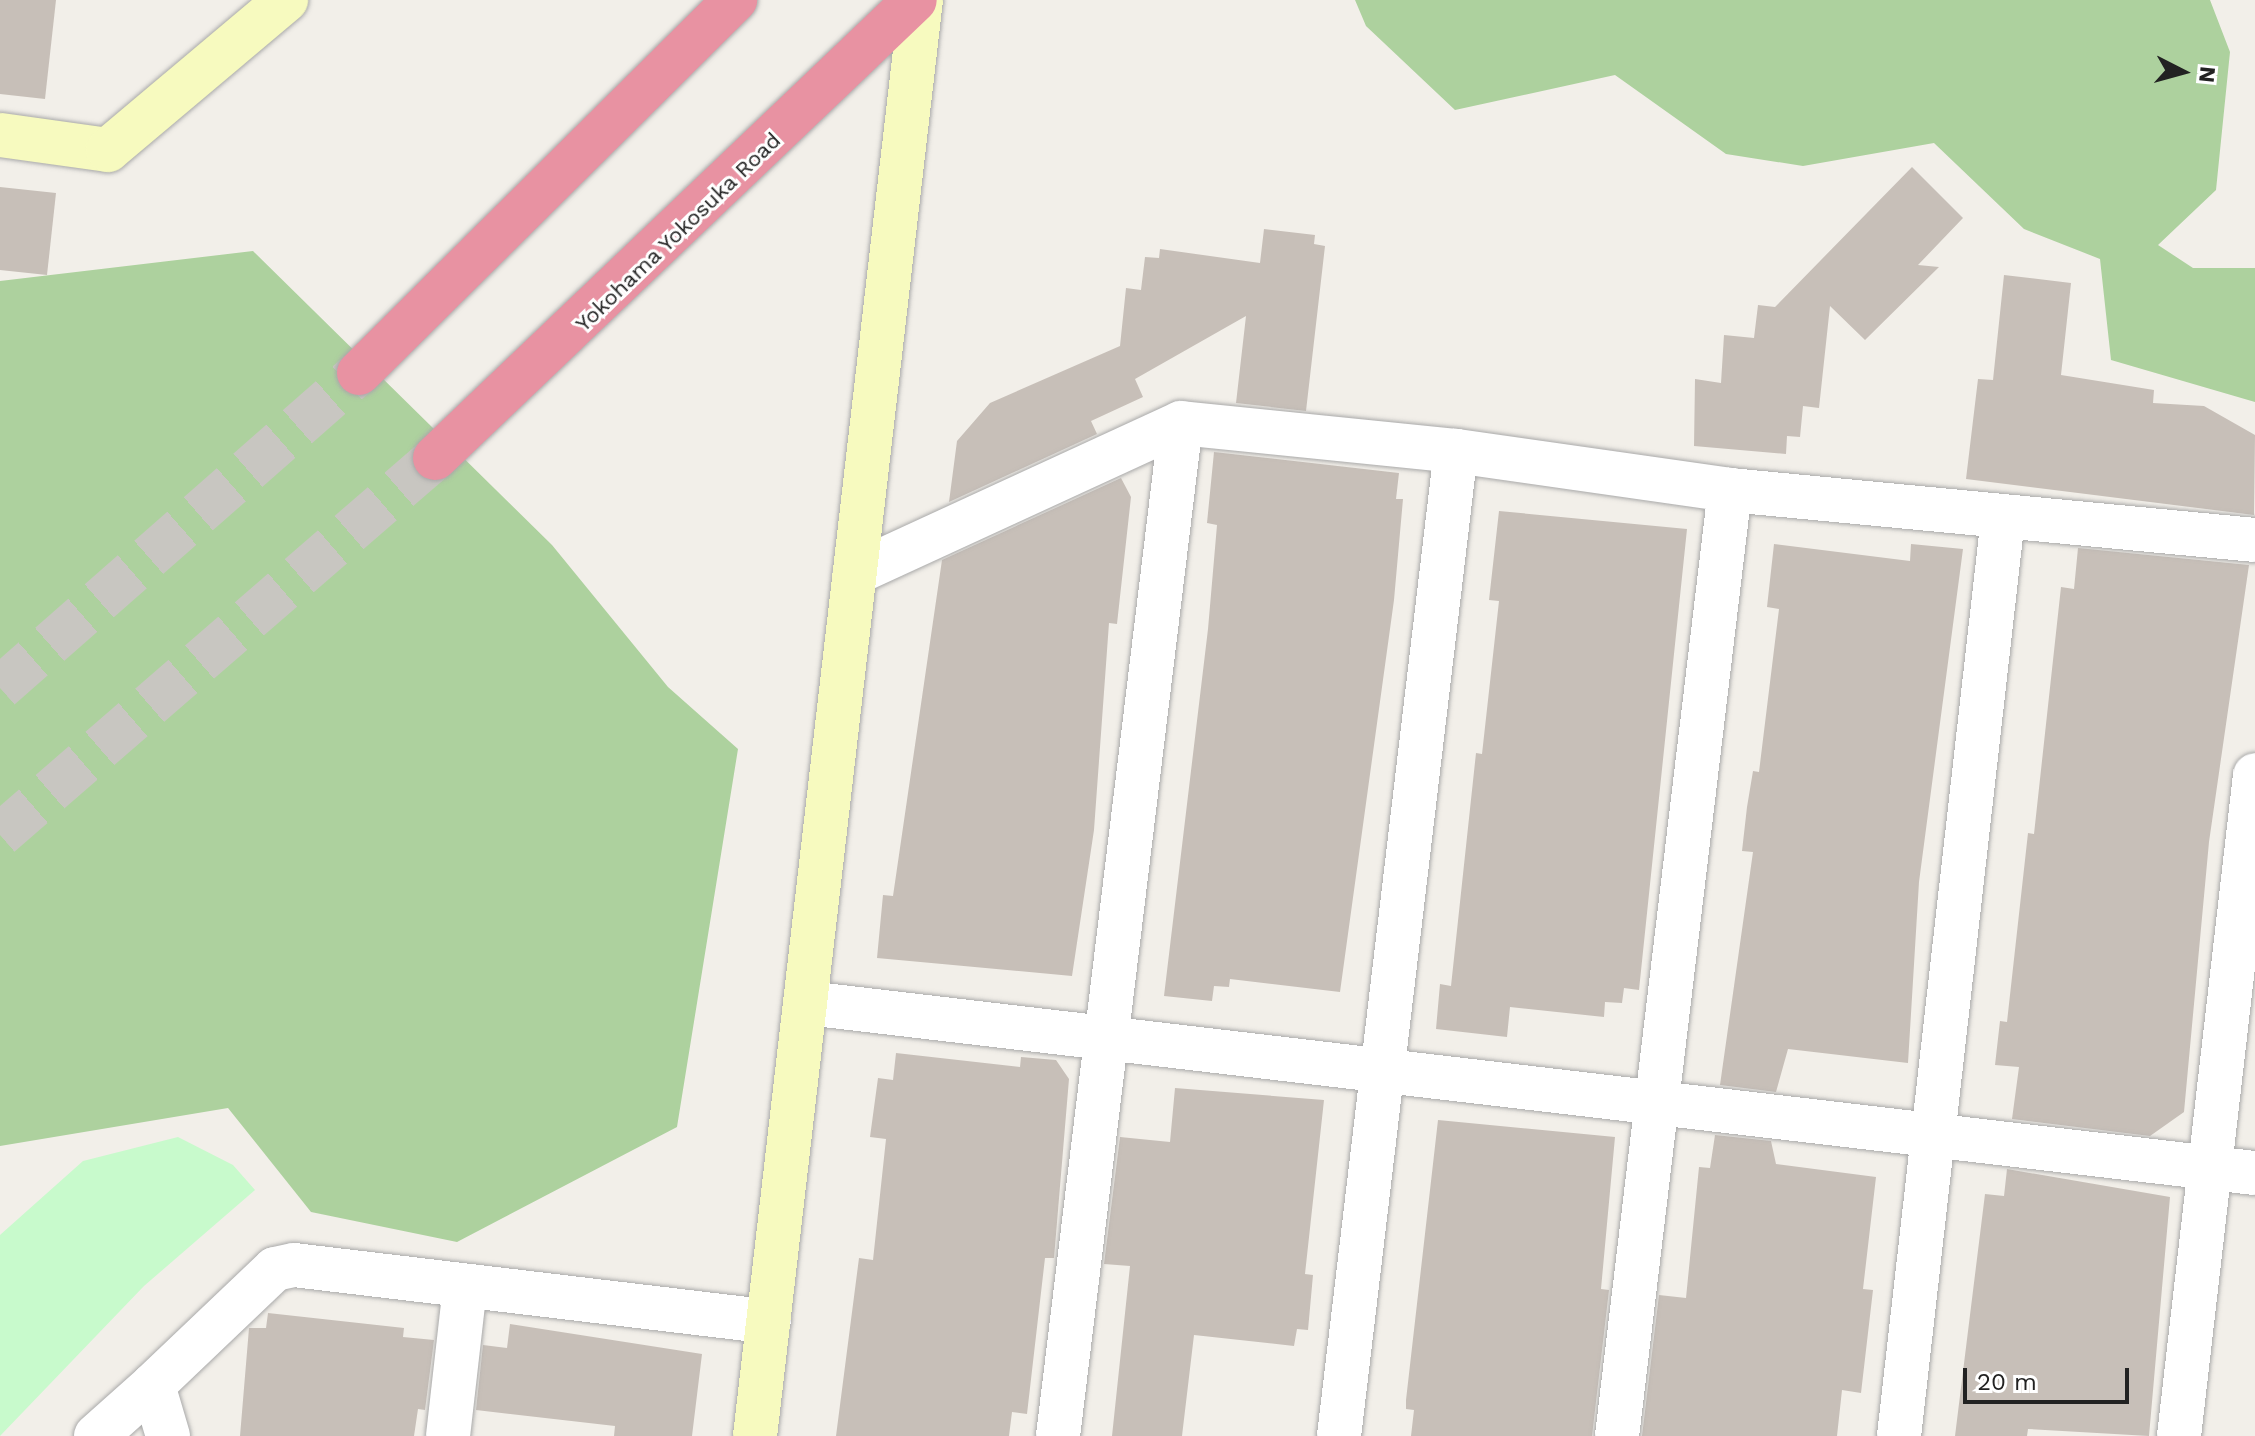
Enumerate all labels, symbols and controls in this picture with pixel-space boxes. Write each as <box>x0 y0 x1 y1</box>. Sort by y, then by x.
north arrow <box>2143 32 2223 112</box>
text: N <box>2194 65 2221 84</box>
street label: Yokohama Yokosuka Road <box>569 126 787 338</box>
scale bar <box>1967 1352 2133 1402</box>
text: 20 m <box>1977 1368 2037 1396</box>

